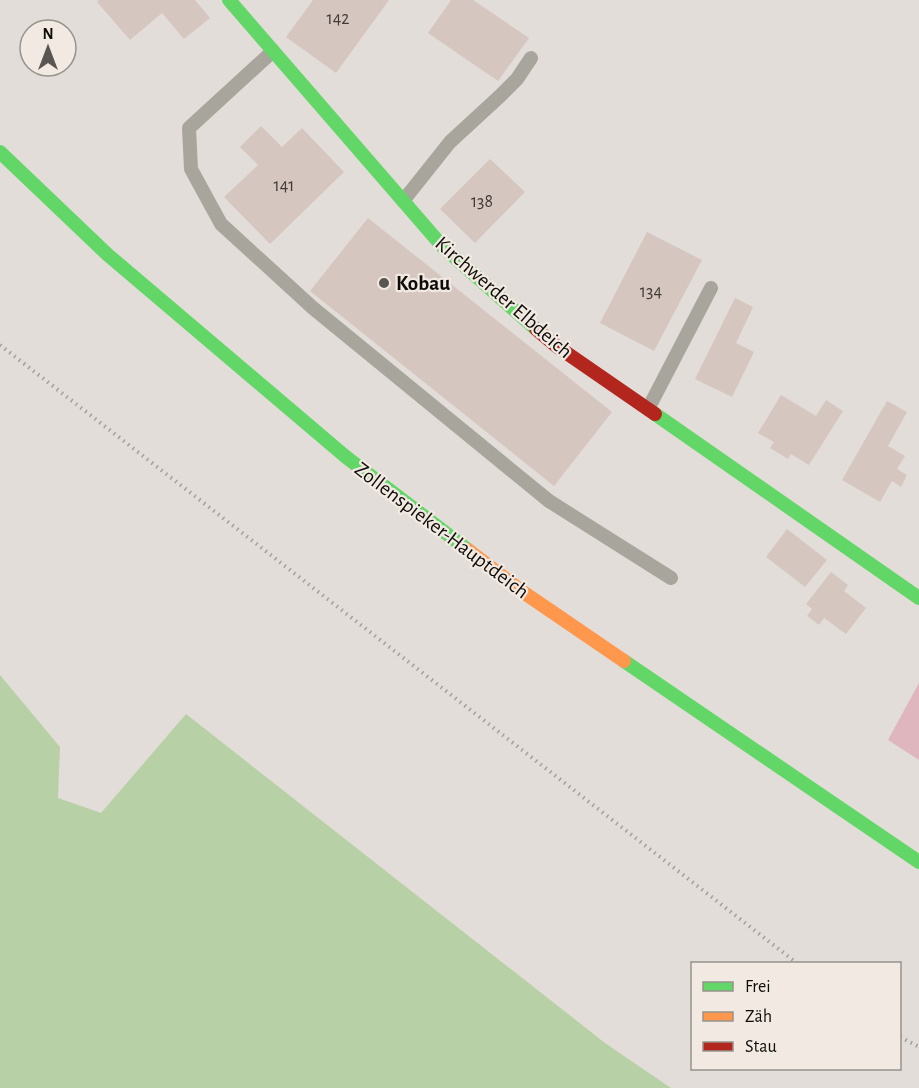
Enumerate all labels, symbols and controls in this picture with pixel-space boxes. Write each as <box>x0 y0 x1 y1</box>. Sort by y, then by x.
house number: 142 <box>326 10 350 28</box>
north arrow <box>18 18 78 78</box>
text: N <box>42 26 54 42</box>
house number: 141 <box>273 177 295 195</box>
house number: 138 <box>471 193 493 211</box>
street label: Kirchwerder Elbdeich <box>431 232 576 362</box>
place label: Kobau <box>396 273 450 294</box>
marker: Kobau <box>377 276 391 290</box>
house number: 134 <box>640 283 662 301</box>
street label: Zollenspieker-Hauptdeich <box>351 458 533 603</box>
legend <box>691 962 901 1070</box>
text: Frei <box>745 978 771 996</box>
text: Zäh <box>745 1008 772 1026</box>
text: Stau <box>745 1038 777 1056</box>

